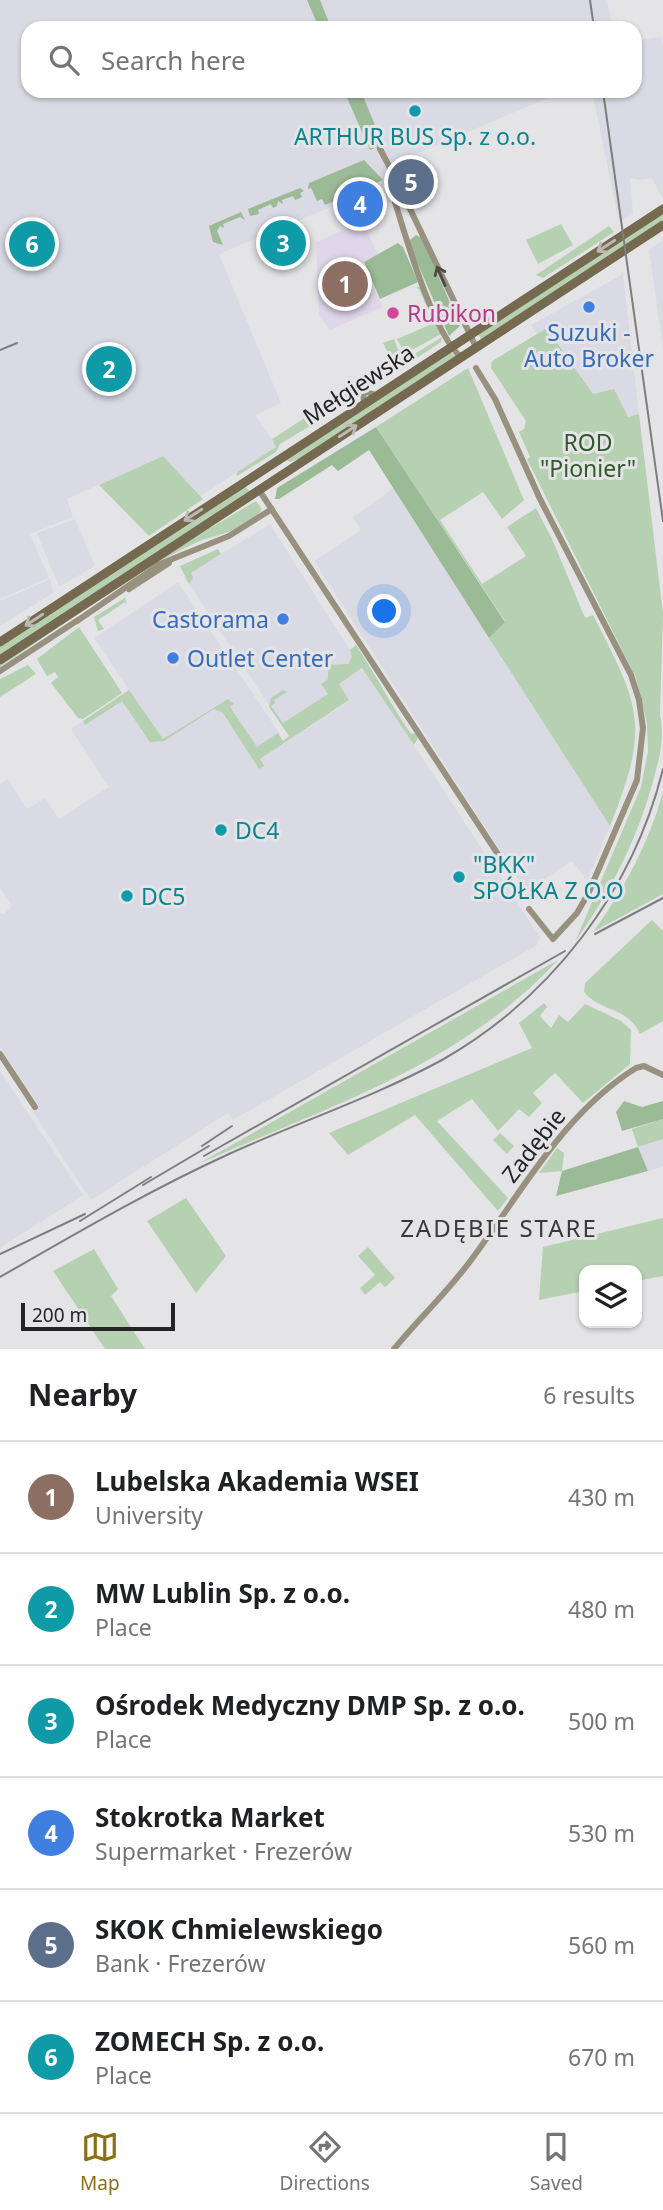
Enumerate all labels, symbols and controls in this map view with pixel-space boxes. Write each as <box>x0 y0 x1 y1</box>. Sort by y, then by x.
search box <box>21 21 642 98</box>
icon: search <box>45 41 83 79</box>
text: Search here <box>101 42 246 78</box>
marker: ARTHUR BUS Sp. z o.o. <box>407 103 423 119</box>
place label: ARTHUR BUS Sp. z o.o. <box>294 120 536 152</box>
pin: 5 <box>388 156 434 208</box>
pin: 4 <box>337 178 383 230</box>
pin: 3 <box>260 217 306 269</box>
pin: 6 <box>9 218 55 270</box>
one-way arrow <box>597 239 616 254</box>
pin: 1 <box>322 258 368 310</box>
one-way arrow <box>434 266 447 288</box>
place label: Rubikon <box>407 297 496 329</box>
marker: Suzuki - Auto Broker <box>581 299 597 315</box>
marker: Rubikon <box>385 305 401 321</box>
place label: Suzuki - Auto Broker <box>524 316 654 374</box>
street label: Mełgiewska <box>296 336 420 432</box>
pin: 2 <box>86 343 132 395</box>
one-way arrow <box>338 424 357 439</box>
park label: ROD "Pionier" <box>540 426 636 484</box>
one-way arrow <box>184 508 204 522</box>
your location <box>367 594 401 628</box>
place label: Castorama <box>152 603 269 635</box>
marker: Castorama <box>275 611 291 627</box>
one-way arrow <box>24 613 44 627</box>
place label: Outlet Center <box>187 642 334 674</box>
marker: Outlet Center <box>165 650 181 666</box>
place label: DC4 <box>235 814 279 846</box>
marker: DC4 <box>213 822 229 838</box>
place label: "BKK" SPÓŁKA Z O.O <box>473 848 624 906</box>
marker: "BKK" SPÓŁKA Z O.O <box>451 869 467 885</box>
place label: DC5 <box>141 880 185 912</box>
marker: DC5 <box>119 888 135 904</box>
street label: Zadębie <box>494 1101 572 1189</box>
district label: ZADĘBIE STARE <box>400 1211 598 1244</box>
map controls <box>579 1265 642 1328</box>
button: layers <box>579 1265 642 1328</box>
scale bar <box>21 1300 175 1332</box>
text: 200 m <box>32 1302 87 1328</box>
text: Nearby <box>28 1374 137 1415</box>
text: 6 results <box>543 1379 635 1411</box>
text: Lubelska Akademia WSEI <box>95 1463 419 1499</box>
text: 1 <box>44 1481 58 1513</box>
text: 430 m <box>568 1481 635 1513</box>
text: University <box>95 1499 203 1531</box>
text: MW Lublin Sp. z o.o. <box>95 1575 350 1611</box>
text: 2 <box>44 1593 58 1625</box>
text: 480 m <box>568 1593 635 1625</box>
text: Place <box>95 1611 152 1643</box>
text: Ośrodek Medyczny DMP Sp. z o.o. <box>95 1687 525 1723</box>
text: 3 <box>44 1705 58 1737</box>
text: 500 m <box>568 1705 635 1737</box>
text: Place <box>95 1723 152 1755</box>
text: Stokrotka Market <box>95 1799 325 1835</box>
text: 4 <box>44 1817 58 1849</box>
text: 530 m <box>568 1817 635 1849</box>
text: Supermarket · Frezerów <box>95 1835 352 1867</box>
text: SKOK Chmielewskiego <box>95 1911 383 1947</box>
text: 5 <box>44 1929 58 1961</box>
text: 560 m <box>568 1929 635 1961</box>
text: Bank · Frezerów <box>95 1947 266 1979</box>
text: ZOMECH Sp. z o.o. <box>95 2023 324 2059</box>
text: 6 <box>44 2041 58 2073</box>
text: 670 m <box>568 2041 635 2073</box>
text: Place <box>95 2059 152 2091</box>
tab: Map <box>80 2128 120 2196</box>
tab: Directions <box>280 2128 370 2196</box>
tab: Saved <box>530 2128 583 2196</box>

